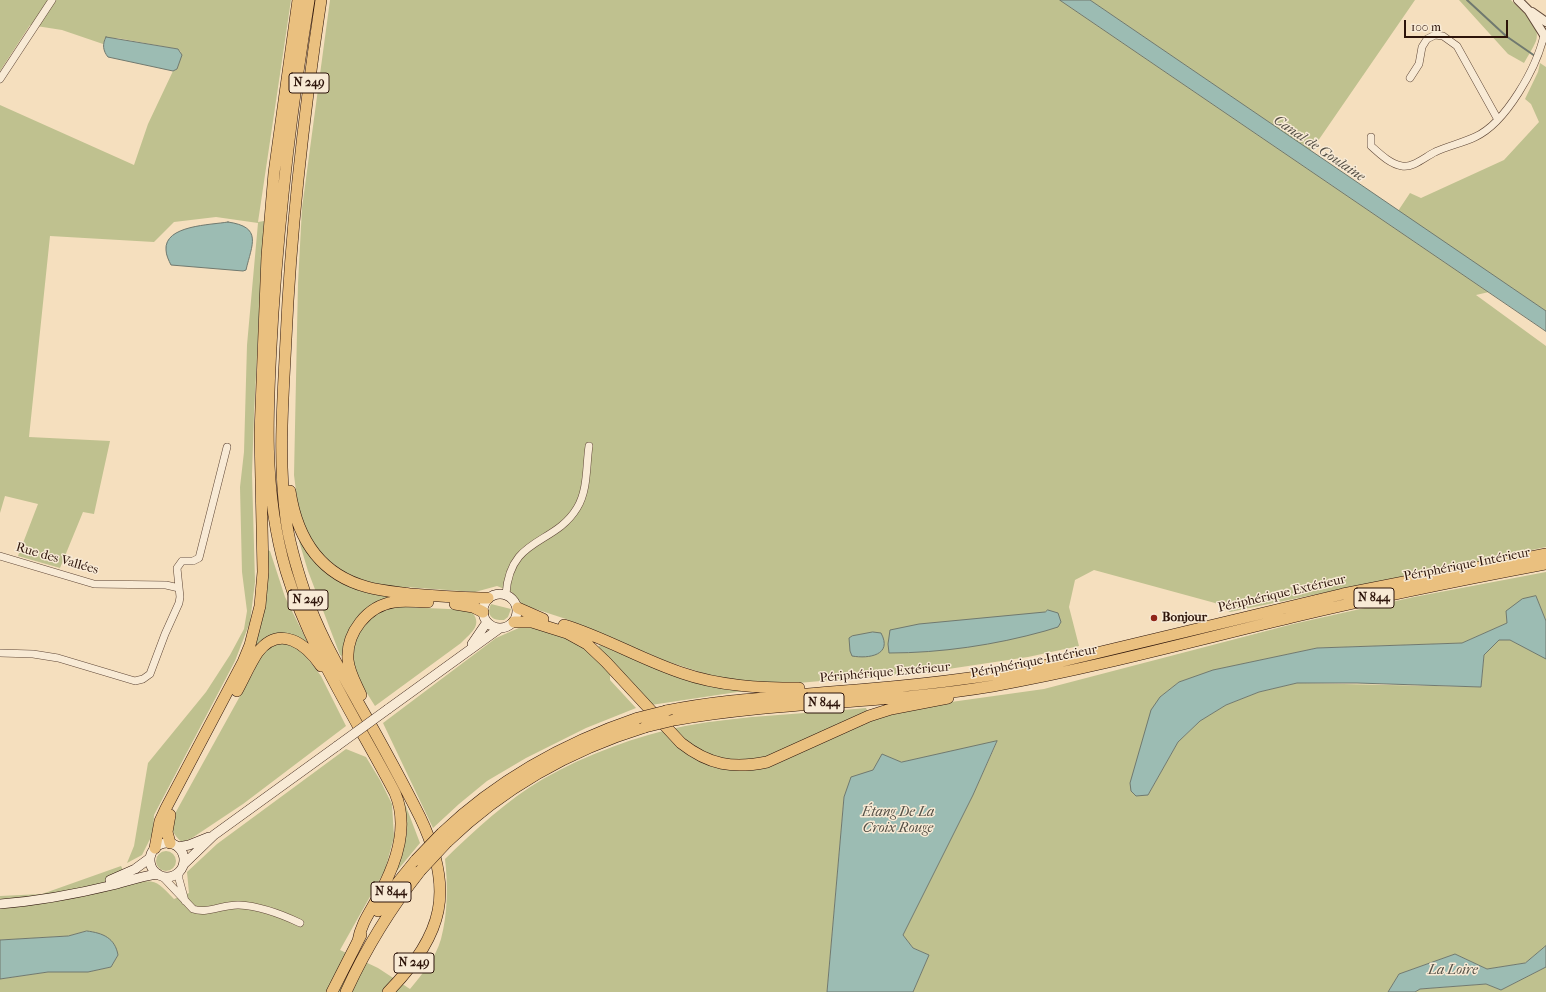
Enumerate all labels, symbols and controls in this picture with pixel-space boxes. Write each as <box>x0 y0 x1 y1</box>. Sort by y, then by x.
scale bar <box>1406 12 1510 38</box>
text: 100 m <box>1411 20 1441 34</box>
road number: N 249 <box>289 73 329 93</box>
water label: Canal de Goulaine <box>1270 112 1368 186</box>
street label: Rue des Vallées <box>14 540 100 578</box>
street label: Périphérique Intérieur <box>1402 545 1532 585</box>
street label: Périphérique Extérieur <box>1217 572 1347 616</box>
road number: N 844 <box>1354 588 1394 608</box>
road number: N 249 <box>288 590 328 610</box>
place label: Bonjour <box>1162 610 1207 626</box>
marker: Bonjour <box>1149 613 1159 623</box>
street label: Périphérique Intérieur <box>969 642 1099 682</box>
street label: Périphérique Extérieur <box>819 660 951 686</box>
road number: N 844 <box>804 693 844 713</box>
water label: Étang De La Croix Rouge <box>862 805 934 838</box>
road number: N 844 <box>371 882 411 902</box>
road number: N 249 <box>394 953 434 973</box>
water label: La Loire <box>1428 963 1478 979</box>

